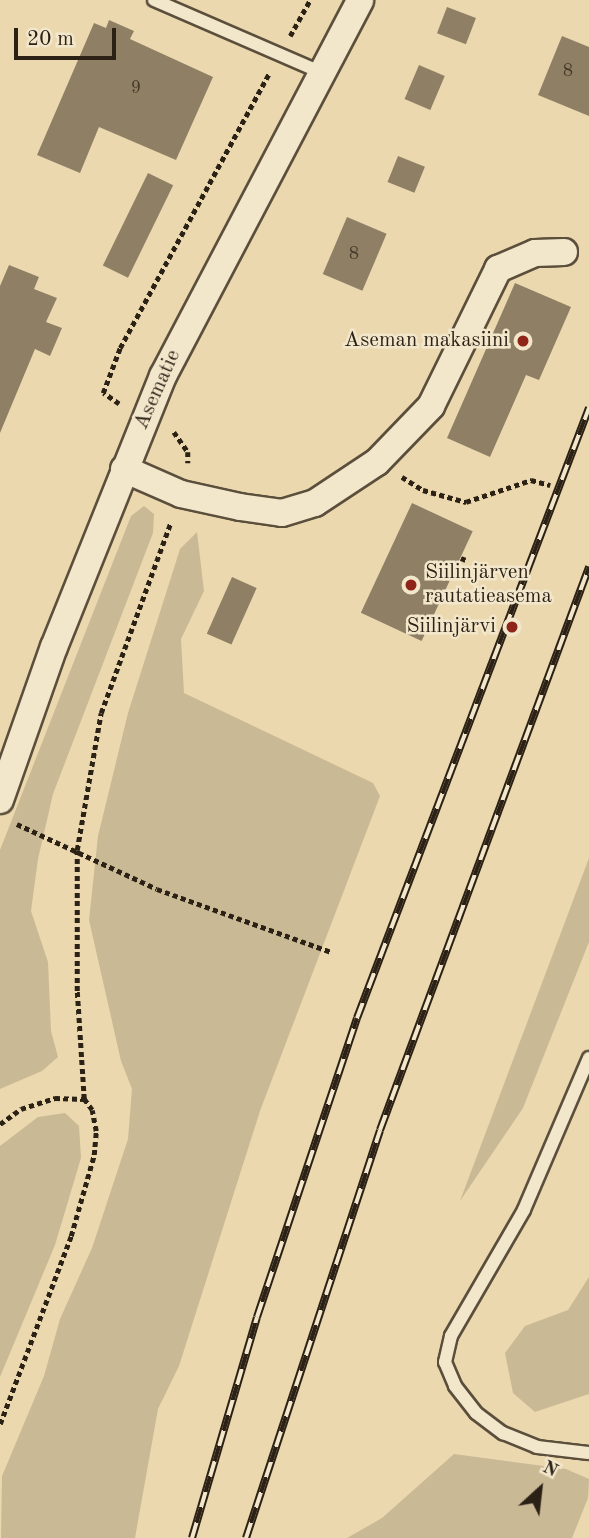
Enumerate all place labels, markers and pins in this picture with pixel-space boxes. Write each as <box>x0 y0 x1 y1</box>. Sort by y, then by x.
place label: Aseman makasiini <box>344 328 509 354</box>
marker: Aseman makasiini <box>515 333 531 349</box>
place label: Siilinjärven rautatieasema <box>425 560 552 610</box>
marker: Siilinjärven rautatieasema <box>403 577 419 593</box>
place label: Siilinjärvi <box>406 614 496 640</box>
marker: Siilinjärvi <box>502 617 522 637</box>

